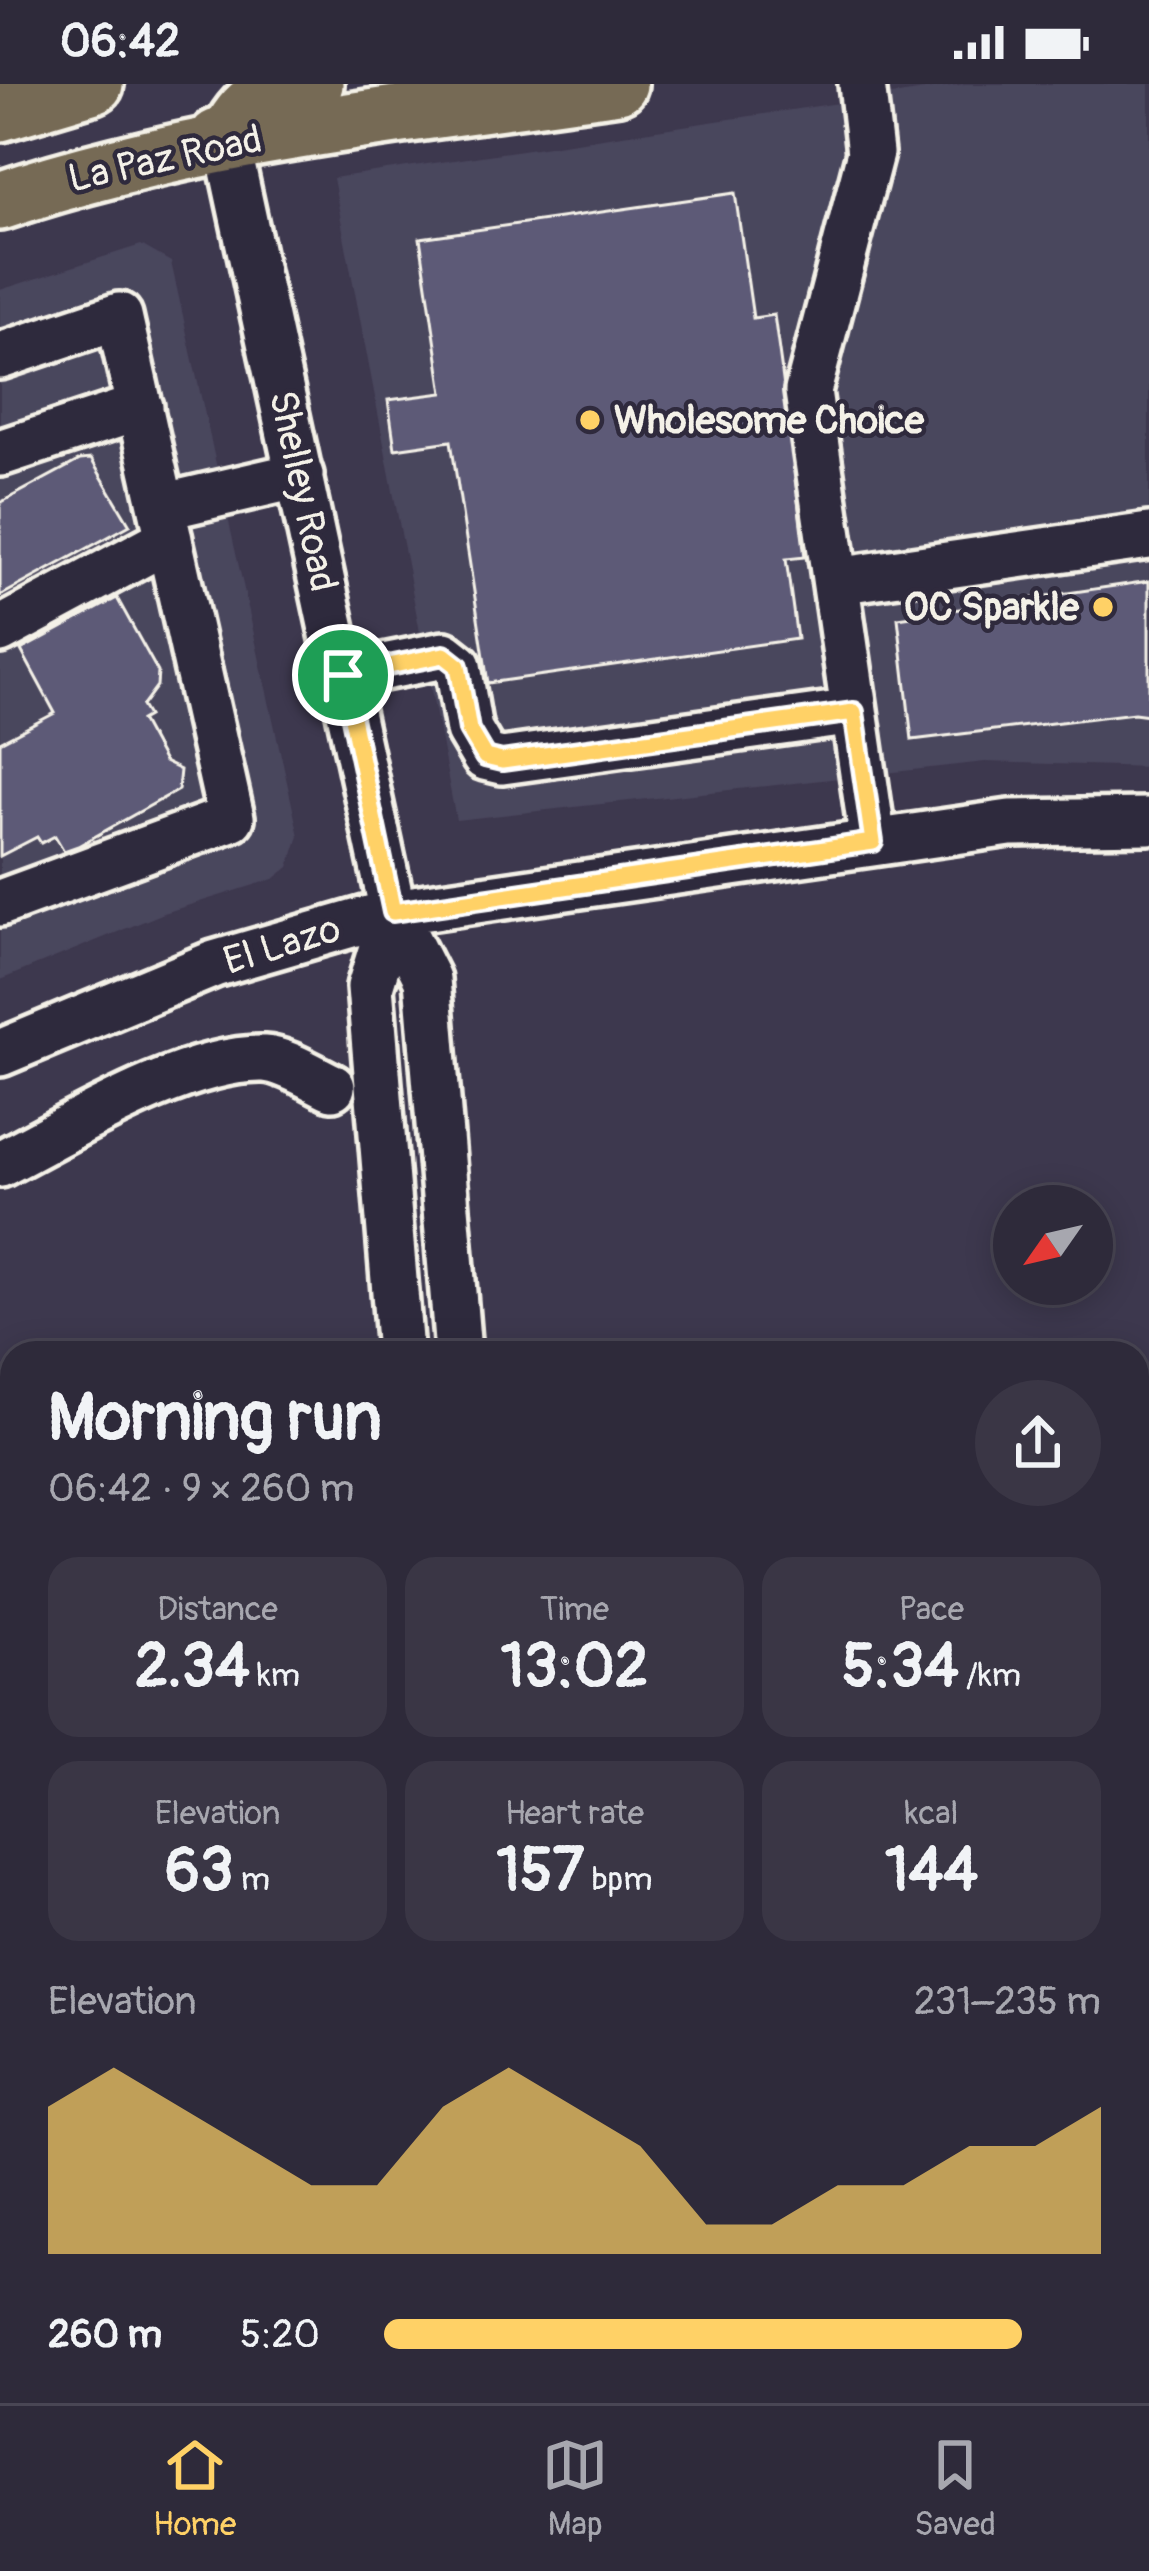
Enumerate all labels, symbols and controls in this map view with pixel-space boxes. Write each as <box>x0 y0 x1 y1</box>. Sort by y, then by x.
text: 06:42 <box>60 14 180 70</box>
street label: La Paz Road <box>64 115 266 203</box>
street label: Shelley Road <box>258 386 348 596</box>
place label: Wholesome Choice <box>614 396 925 445</box>
marker: Wholesome Choice <box>577 407 603 433</box>
place label: OC Sparkle <box>904 583 1080 632</box>
marker: OC Sparkle <box>1090 594 1116 620</box>
pin <box>292 624 394 726</box>
icon: arrive <box>310 642 376 708</box>
street label: El Lazo <box>218 904 346 986</box>
north arrow <box>993 1185 1113 1305</box>
map controls <box>993 1185 1113 1305</box>
text: Morning run <box>48 1377 382 1460</box>
button: share <box>975 1380 1101 1506</box>
text: 06:42 · 9 × 260 m <box>48 1464 354 1513</box>
text: Distance <box>157 1589 278 1630</box>
text: Time <box>540 1589 609 1630</box>
text: Pace <box>899 1589 964 1630</box>
text: 2.34 <box>135 1630 250 1705</box>
text: 13:02 <box>501 1630 648 1705</box>
text: 5:34 <box>842 1630 959 1705</box>
text: km <box>250 1655 300 1696</box>
text: /km <box>959 1655 1021 1696</box>
text: Elevation <box>155 1793 280 1834</box>
text: Heart rate <box>505 1793 644 1834</box>
text: kcal <box>905 1793 958 1834</box>
text: 63 <box>165 1834 233 1909</box>
text: 157 <box>497 1834 584 1909</box>
text: 144 <box>885 1834 978 1909</box>
text: m <box>233 1859 270 1900</box>
text: bpm <box>584 1859 652 1900</box>
text: Elevation <box>48 1977 197 2026</box>
text: 231–235 m <box>914 1977 1101 2026</box>
text: 260 m <box>48 2310 162 2359</box>
text: 5:20 <box>240 2310 320 2359</box>
tab: Home <box>153 2432 236 2545</box>
tab: Map <box>542 2432 608 2545</box>
tab: Saved <box>914 2432 996 2545</box>

